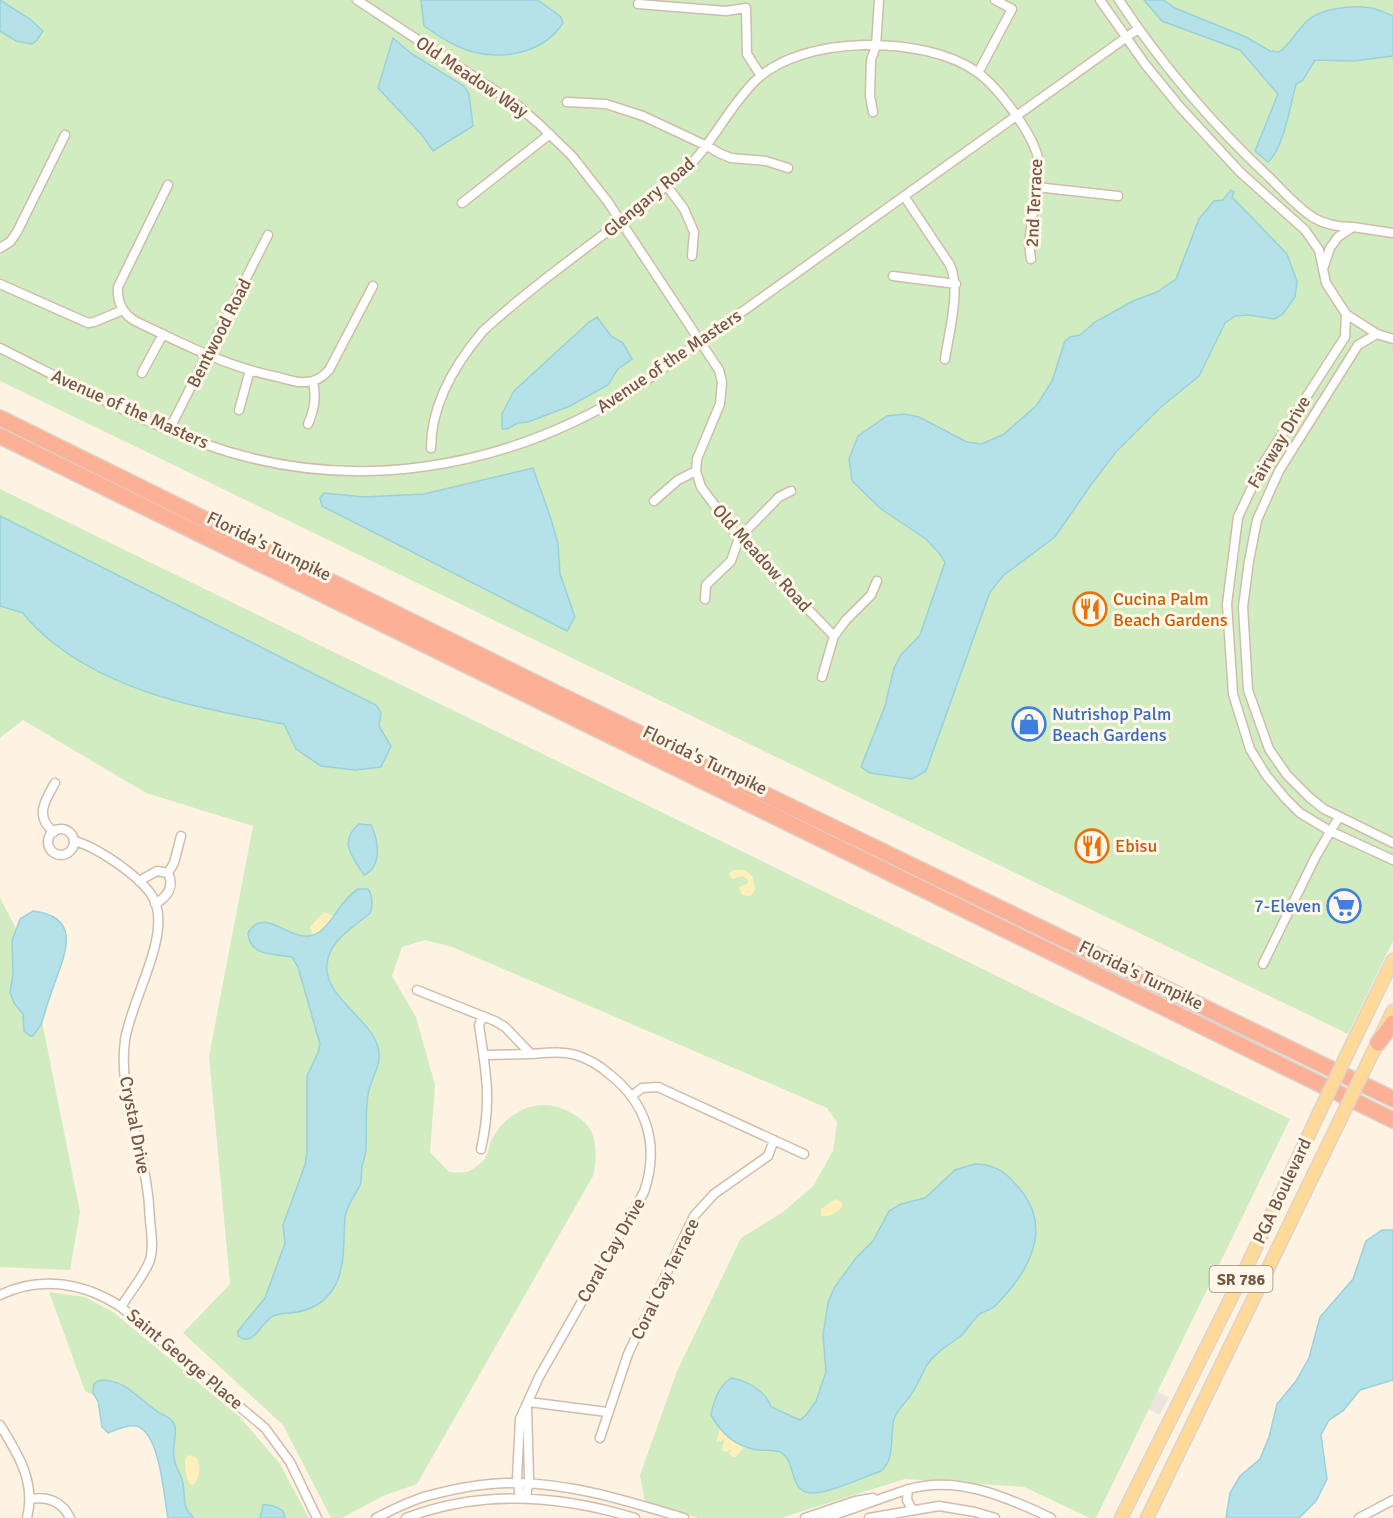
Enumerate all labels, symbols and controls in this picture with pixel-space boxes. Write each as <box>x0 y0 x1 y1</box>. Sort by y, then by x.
street label: Old Meadow Way <box>412 31 533 123</box>
street label: Glengary Road <box>599 153 699 241</box>
street label: 2nd Terrace <box>1021 158 1047 248</box>
street label: Bentwood Road <box>182 275 256 391</box>
street label: Avenue of the Masters <box>592 304 746 418</box>
street label: Avenue of the Masters <box>48 364 212 454</box>
street label: Fairway Drive <box>1243 392 1315 492</box>
street label: Old Meadow Road <box>708 500 816 616</box>
street label: Florida's Turnpike <box>203 506 335 586</box>
place label: Cucina Palm Beach Gardens <box>1113 588 1228 631</box>
restaurant icon: Cucina Palm Beach Gardens <box>1072 591 1108 627</box>
place label: Nutrishop Palm Beach Gardens <box>1052 703 1171 746</box>
shop icon: Nutrishop Palm Beach Gardens <box>1011 706 1047 742</box>
street label: Florida's Turnpike <box>639 720 771 800</box>
restaurant icon: Ebisu <box>1074 828 1110 864</box>
place label: Ebisu <box>1115 835 1157 857</box>
supermarket icon: 7-Eleven <box>1326 888 1362 924</box>
place label: 7-Eleven <box>1254 895 1321 917</box>
street label: Florida's Turnpike <box>1075 935 1207 1015</box>
street label: Crystal Drive <box>115 1074 155 1176</box>
street label: PGA Boulevard <box>1248 1135 1316 1247</box>
street label: Coral Cay Drive <box>572 1194 650 1306</box>
street label: Coral Cay Terrace <box>626 1214 704 1344</box>
road number: SR 786 <box>1210 1266 1272 1292</box>
street label: Saint George Place <box>122 1304 248 1414</box>

